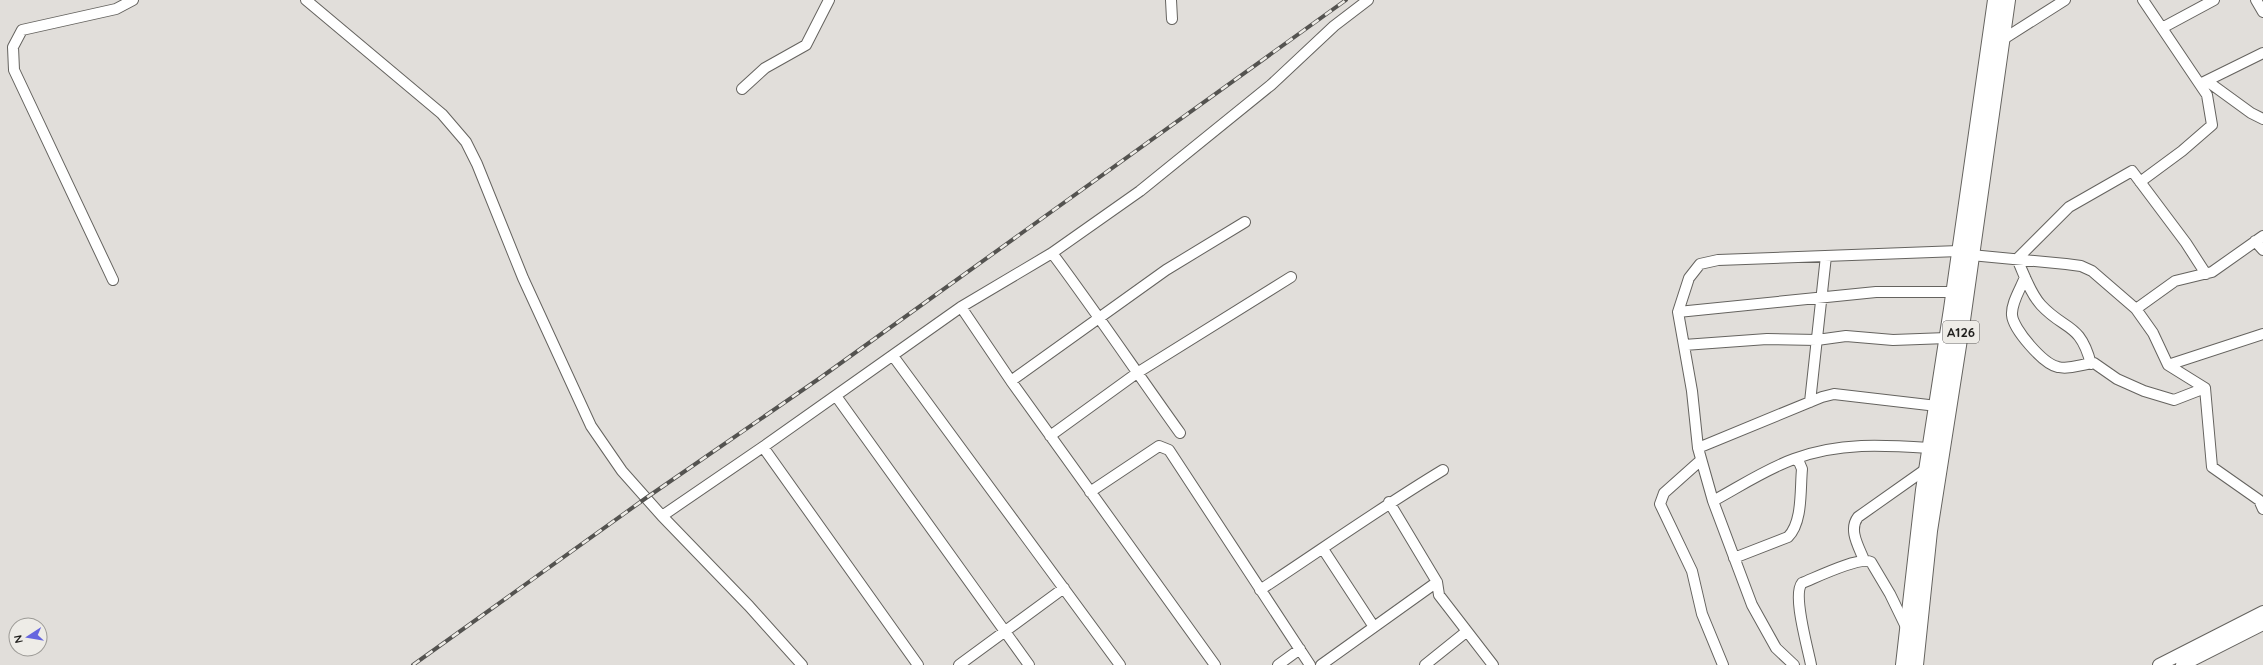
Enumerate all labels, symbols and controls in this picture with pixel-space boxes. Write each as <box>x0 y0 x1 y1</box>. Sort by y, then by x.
road number: A126 <box>1943 321 1979 343</box>
north arrow <box>8 617 48 657</box>
text: N <box>11 634 26 644</box>

